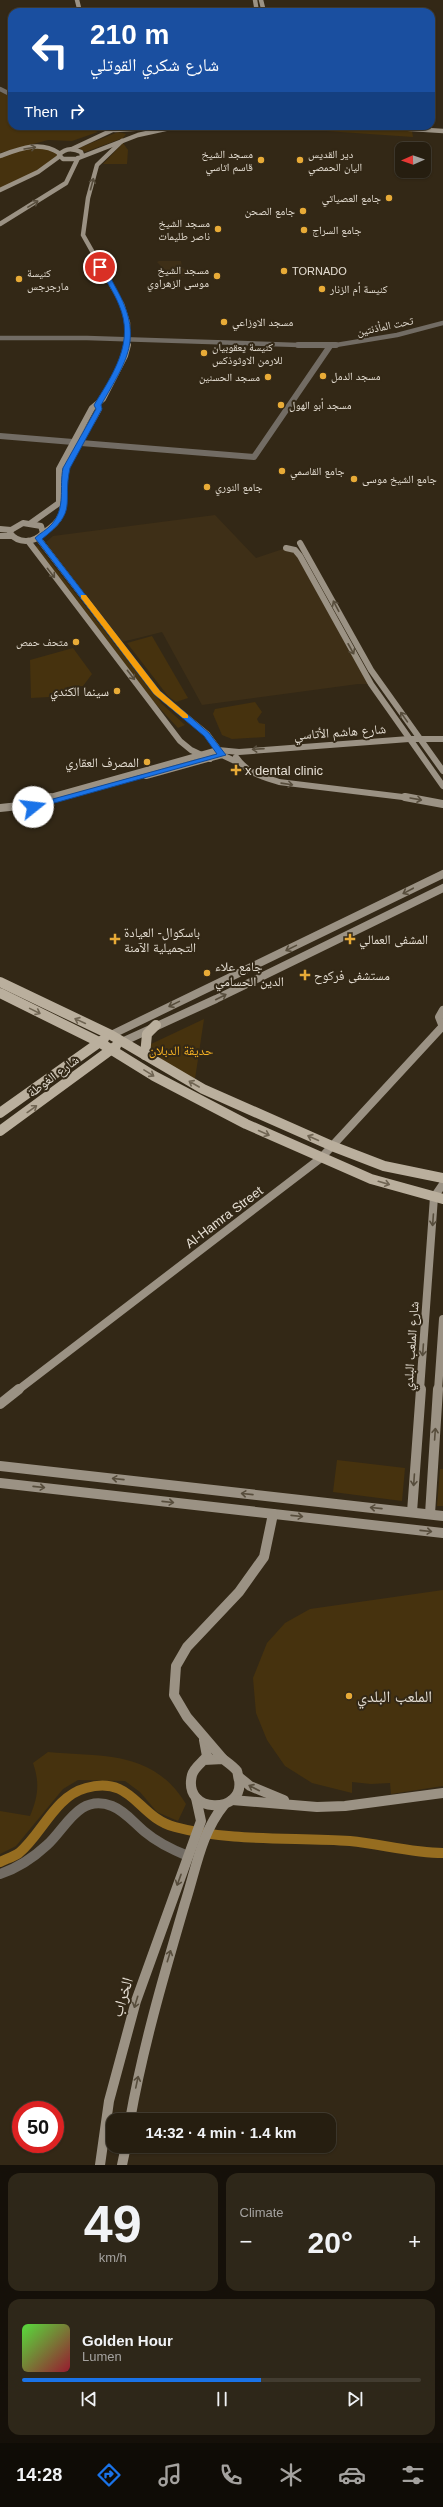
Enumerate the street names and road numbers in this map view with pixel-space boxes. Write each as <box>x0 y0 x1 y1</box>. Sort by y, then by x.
street label: تحت المأذنتين <box>356 313 415 339</box>
street label: شارع هاشم الأتاسي <box>293 721 387 746</box>
street label: شارع الغوطة <box>24 1052 83 1102</box>
street label: Al-Hamra Street <box>182 1183 266 1251</box>
street label: شارع الملعب البلدي <box>400 1301 425 1391</box>
street label: الخراب <box>108 1975 137 2019</box>

